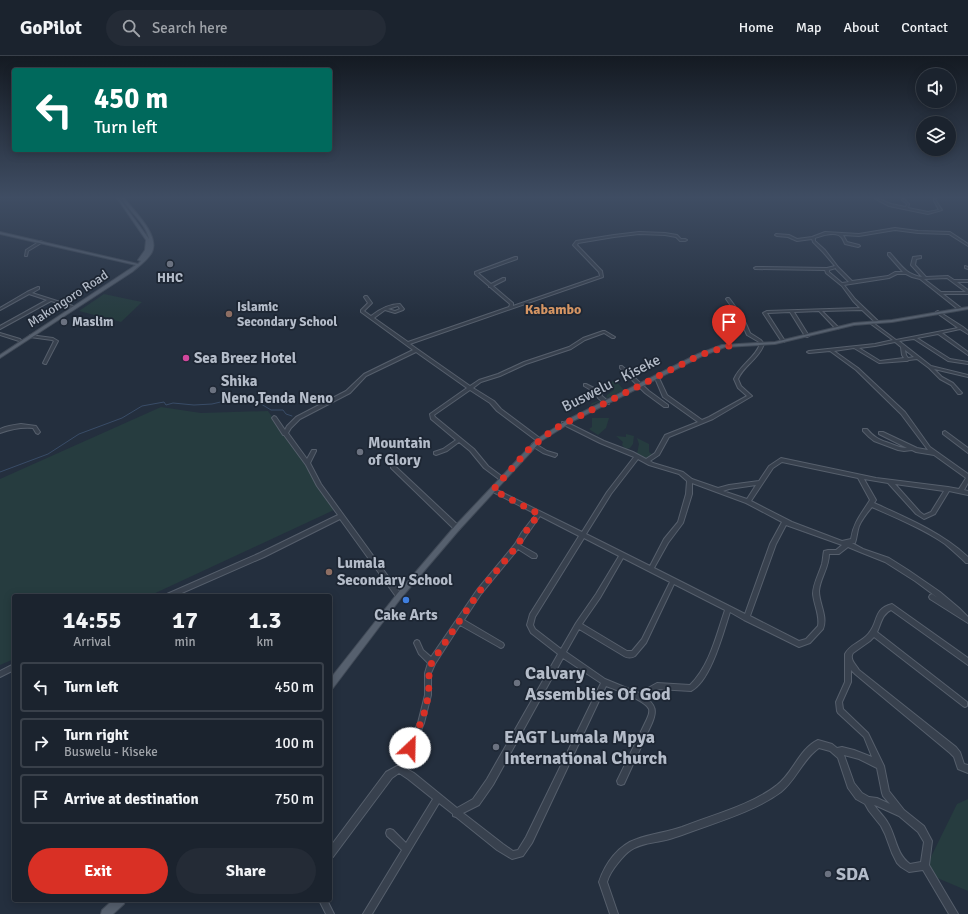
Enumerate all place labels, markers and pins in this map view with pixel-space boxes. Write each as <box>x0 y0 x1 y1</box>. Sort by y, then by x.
marker: HHC <box>165 259 175 269</box>
place label: HHC <box>157 270 183 286</box>
place label: Islamic Secondary School <box>237 299 337 330</box>
pin <box>712 305 746 346</box>
marker: Islamic Secondary School <box>224 309 234 319</box>
place label: Maslim <box>72 314 114 330</box>
marker: Maslim <box>59 317 69 327</box>
place label: Sea Breez Hotel <box>194 349 297 367</box>
marker: Sea Breez Hotel <box>181 353 191 363</box>
place label: Shika Neno,Tenda Neno <box>221 372 333 407</box>
marker: Shika Neno,Tenda Neno <box>208 385 218 395</box>
place label: Mountain of Glory <box>368 434 431 469</box>
marker: Mountain of Glory <box>355 447 365 457</box>
place label: Lumala Secondary School <box>337 554 453 589</box>
marker: Lumala Secondary School <box>324 567 334 577</box>
marker: Cake Arts <box>401 595 411 605</box>
place label: Cake Arts <box>374 606 438 624</box>
place label: Calvary Assemblies Of God <box>525 662 671 705</box>
marker: Calvary Assemblies Of God <box>512 678 522 688</box>
place label: EAGT Lumala Mpya International Church <box>504 726 667 769</box>
marker: EAGT Lumala Mpya International Church <box>491 742 501 752</box>
place label: SDA <box>836 863 870 885</box>
marker: SDA <box>823 869 833 879</box>

